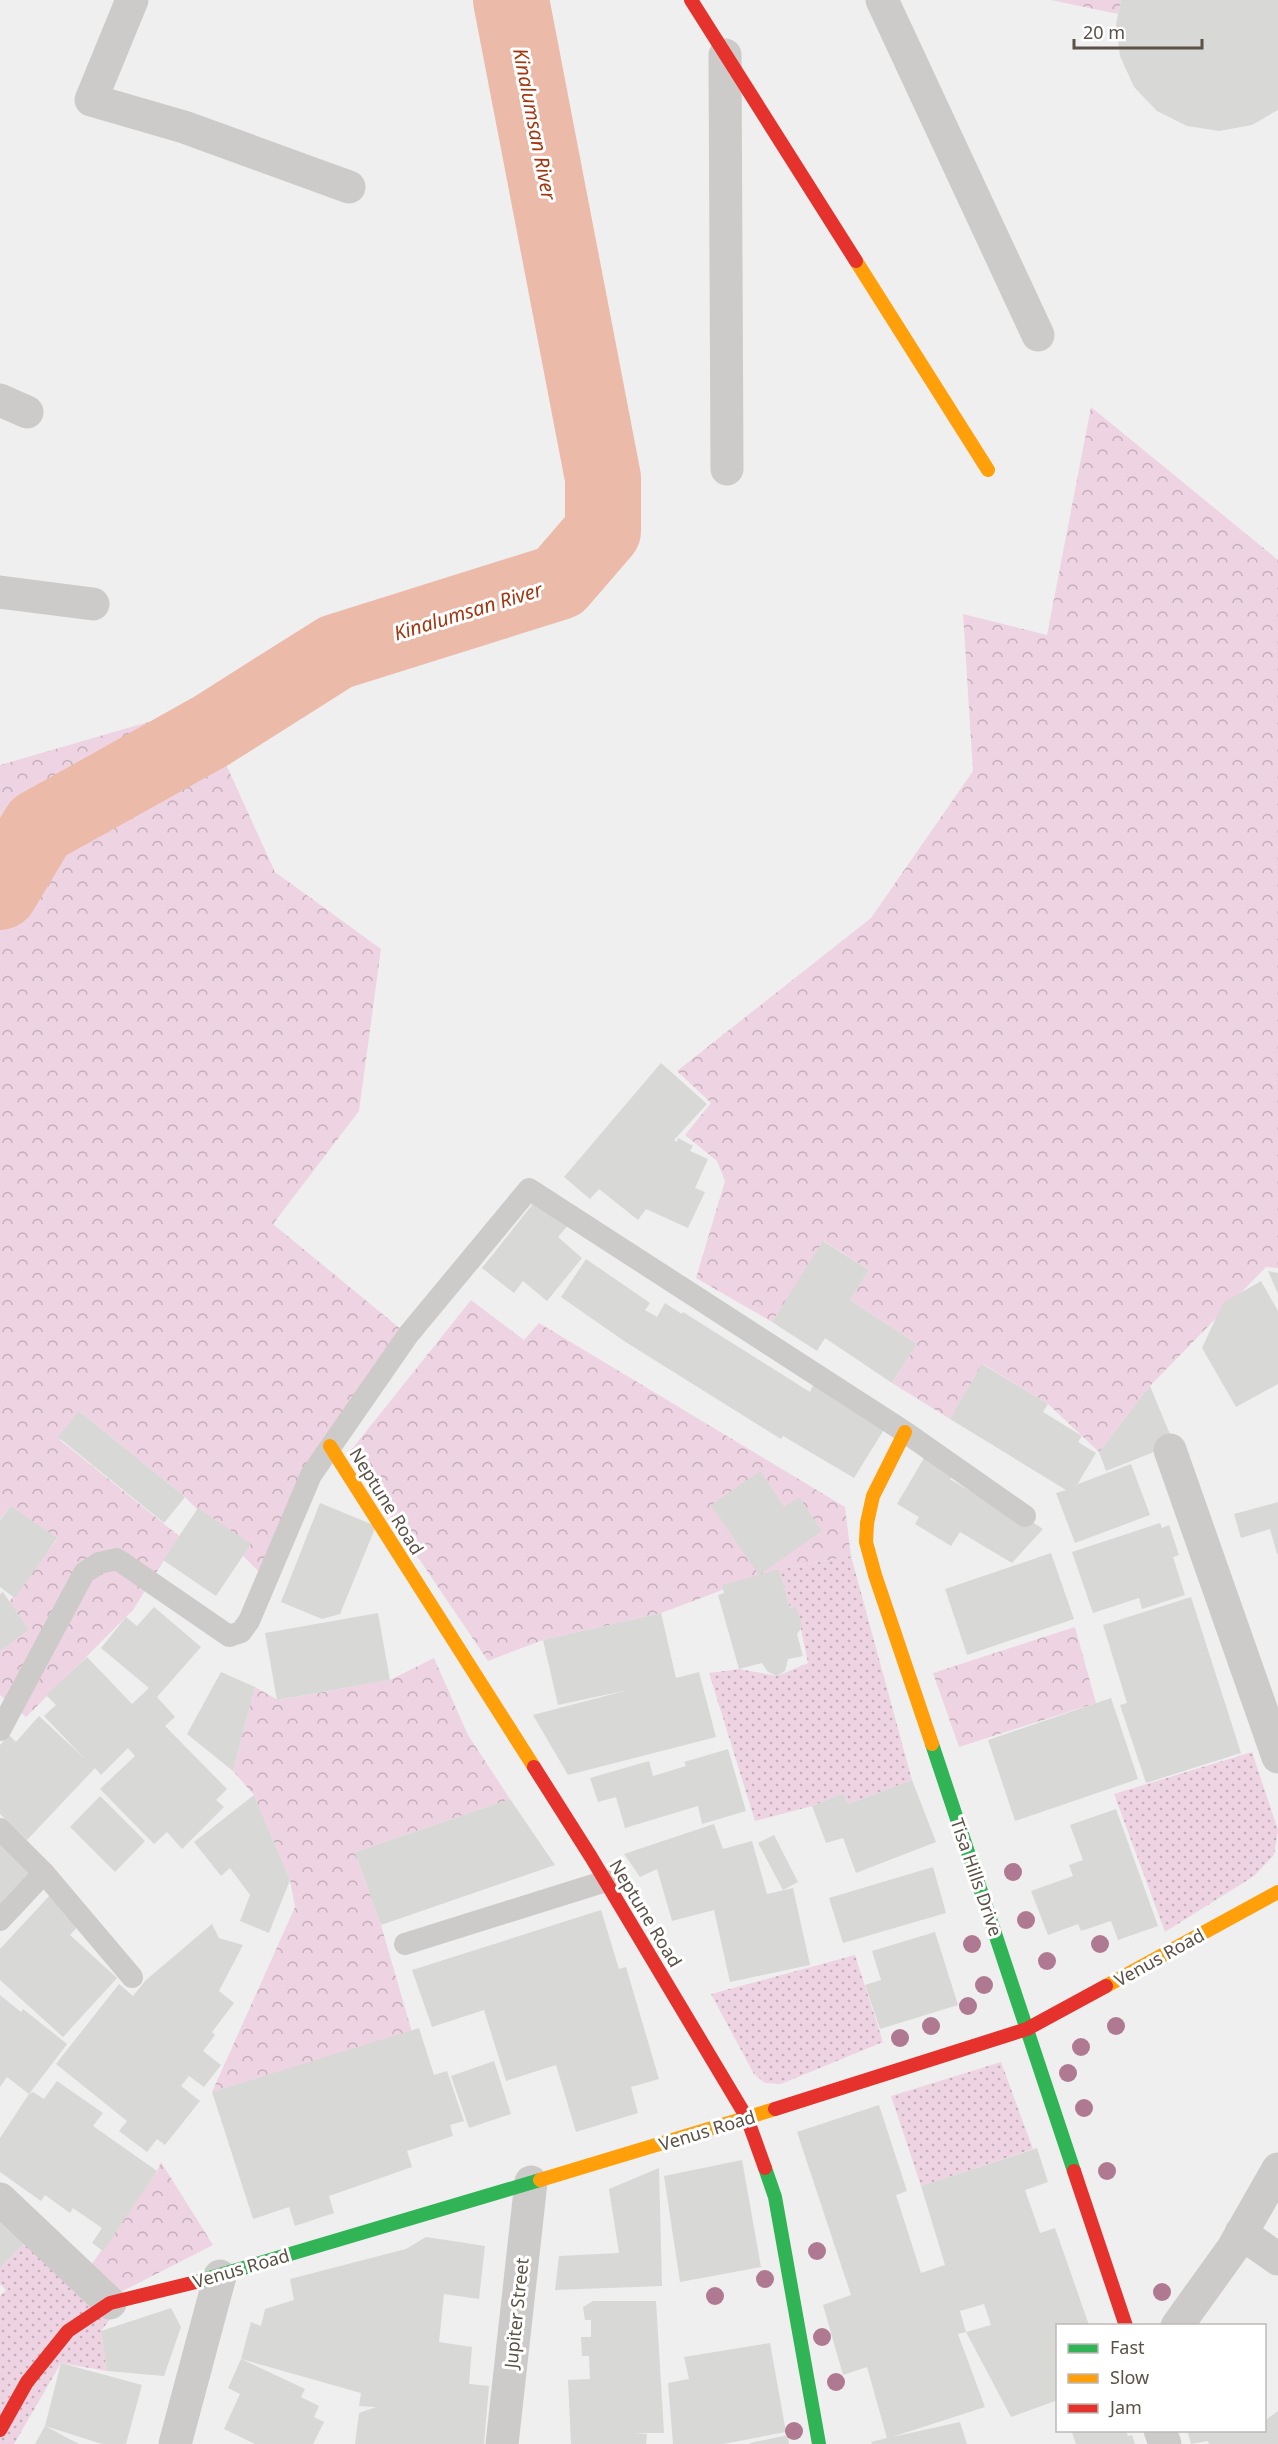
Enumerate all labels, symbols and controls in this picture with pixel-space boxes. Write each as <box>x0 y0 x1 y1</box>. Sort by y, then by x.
scale bar <box>1074 12 1202 50</box>
text: 20 m <box>1083 20 1125 44</box>
water label: Kinalumsan River <box>507 46 563 203</box>
water label: Kinalumsan River <box>390 575 547 646</box>
street label: Neptune Road <box>345 1443 429 1559</box>
street label: Tisa Hills Drive <box>946 1815 1008 1939</box>
street label: Neptune Road <box>604 1855 688 1971</box>
street label: Venus Road <box>1110 1922 1208 1992</box>
street label: Venus Road <box>656 2104 758 2156</box>
street label: Venus Road <box>190 2243 292 2293</box>
street label: Jupiter Street <box>498 2256 534 2371</box>
legend <box>1056 2324 1266 2432</box>
text: Fast <box>1110 2335 1145 2359</box>
text: Slow <box>1110 2365 1149 2389</box>
text: Jam <box>1108 2395 1142 2419</box>

